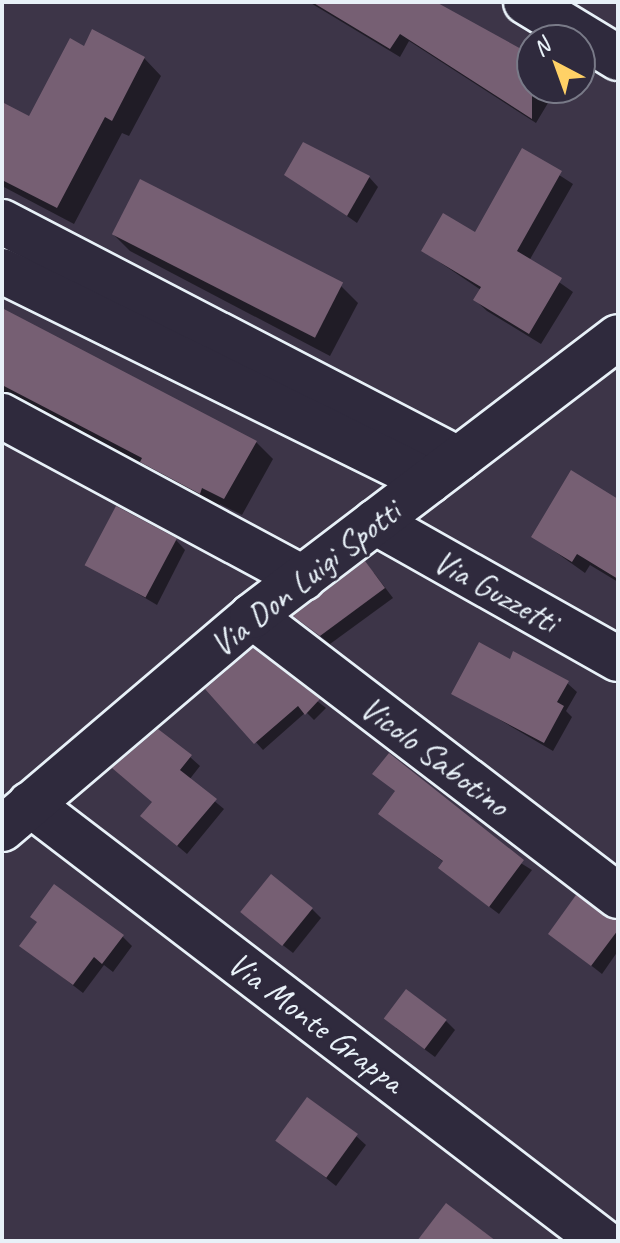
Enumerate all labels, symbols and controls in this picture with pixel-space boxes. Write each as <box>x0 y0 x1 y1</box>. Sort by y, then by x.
north arrow <box>516 24 596 104</box>
text: N <box>527 32 556 62</box>
street label: Via Don Luigi Spotti <box>202 491 408 665</box>
street label: Via Guzzetti <box>426 540 566 642</box>
street label: Vicolo Sabotino <box>353 687 517 825</box>
street label: Via Monte Grappa <box>220 943 412 1101</box>

